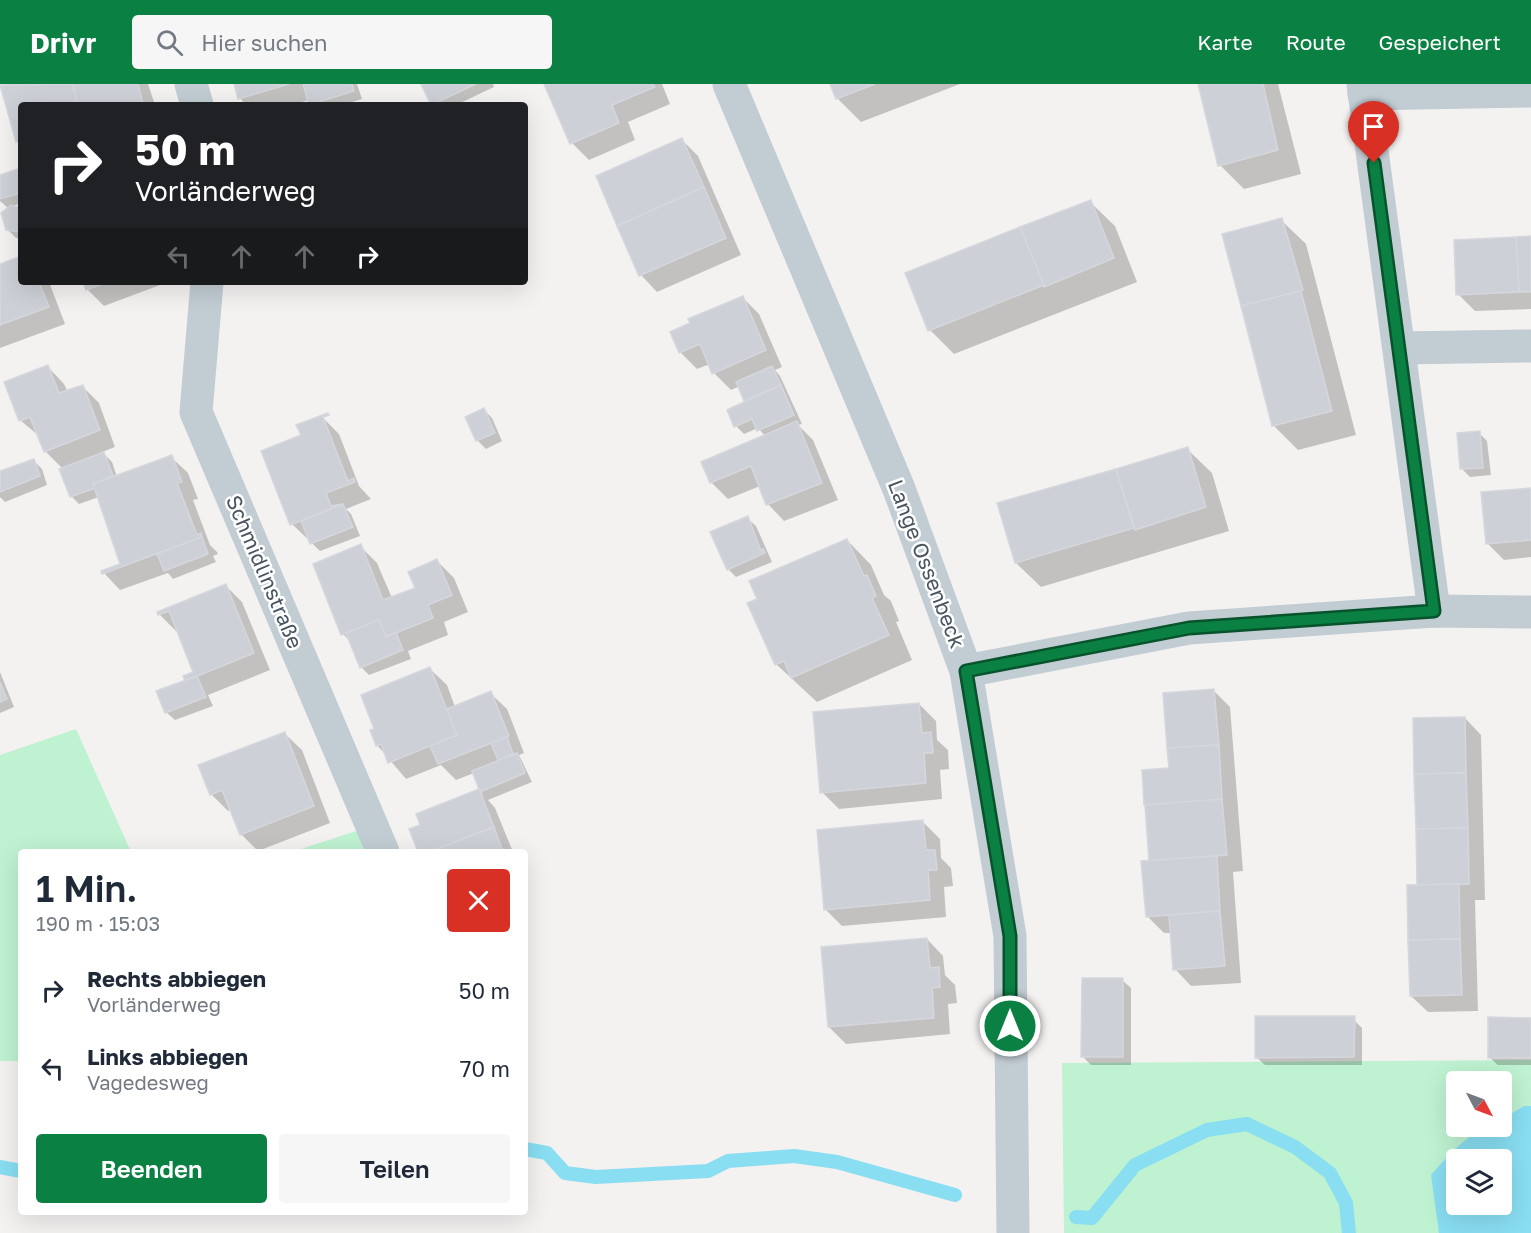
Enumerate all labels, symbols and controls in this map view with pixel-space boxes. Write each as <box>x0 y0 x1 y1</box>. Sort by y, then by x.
search box <box>132 15 552 69</box>
text: Drivr <box>30 26 96 59</box>
icon: search <box>153 26 186 59</box>
text: Hier suchen <box>201 29 328 56</box>
text: Karte <box>1197 29 1253 55</box>
text: Route <box>1286 29 1346 55</box>
text: Gespeichert <box>1379 29 1501 55</box>
pin <box>1348 101 1399 163</box>
icon: arrive <box>1357 110 1390 143</box>
text: 50 m <box>135 124 235 174</box>
icon: right <box>36 126 114 204</box>
text: Vorländerweg <box>135 175 316 207</box>
icon: left <box>162 240 195 273</box>
icon: ahead <box>225 240 258 273</box>
icon: ahead <box>288 240 321 273</box>
icon: right <box>351 240 384 273</box>
street label: Lange Ossenbeck <box>883 476 971 652</box>
street label: Schmidlinstraße <box>221 491 309 652</box>
text: 1 Min. <box>36 867 137 910</box>
button: close <box>447 869 510 932</box>
text: 190 m · 15:03 <box>36 911 160 935</box>
text: Rechts abbiegen <box>87 965 266 992</box>
icon: right <box>36 974 69 1007</box>
text: 50 m <box>459 977 510 1004</box>
text: Vorländerweg <box>87 992 221 1016</box>
position arrow <box>978 994 1042 1058</box>
text: Links abbiegen <box>87 1043 248 1070</box>
icon: left <box>36 1052 69 1085</box>
text: 70 m <box>460 1055 510 1082</box>
text: Vagedesweg <box>87 1070 209 1094</box>
north arrow <box>1446 1071 1512 1137</box>
map controls <box>1446 1071 1512 1215</box>
button: Beenden <box>36 1134 267 1203</box>
button: Teilen <box>279 1134 510 1203</box>
button: layers <box>1446 1149 1512 1215</box>

